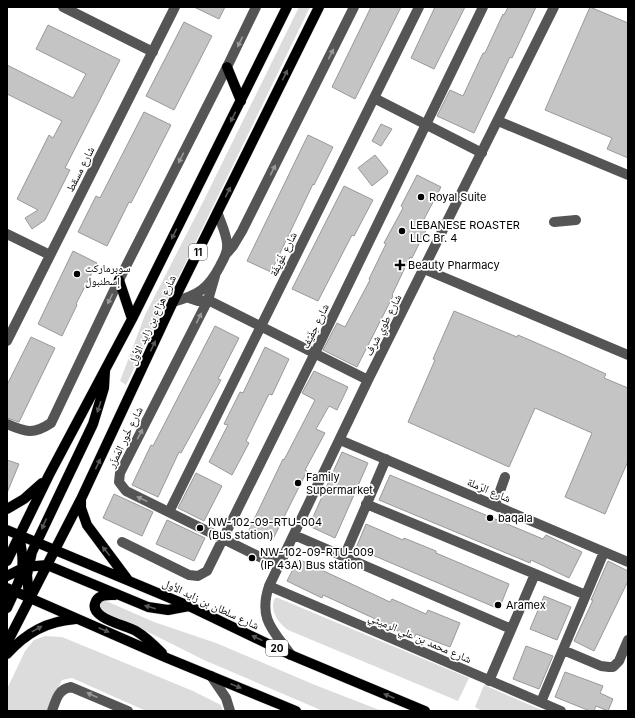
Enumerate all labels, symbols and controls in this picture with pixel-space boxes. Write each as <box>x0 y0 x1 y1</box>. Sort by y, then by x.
one-way arrow <box>236 36 243 48</box>
one-way arrow <box>328 48 334 59</box>
one-way arrow <box>282 69 289 81</box>
one-way arrow <box>229 112 236 123</box>
street label: شارع مسقط <box>63 144 97 194</box>
one-way arrow <box>178 152 184 164</box>
one-way arrow <box>270 164 276 176</box>
one-way arrow <box>225 186 231 197</box>
place label: Royal Suite <box>429 190 487 204</box>
marker: Royal Suite <box>416 192 426 202</box>
place label: LEBANESE ROASTER LLC Br. 4 <box>410 218 520 245</box>
marker: LEBANESE ROASTER LLC Br. 4 <box>397 226 407 236</box>
one-way arrow <box>171 228 177 239</box>
street label: شارع غُوَيفَة <box>266 229 300 279</box>
road number: 11 <box>189 244 207 260</box>
place label: Beauty Pharmacy <box>408 258 500 272</box>
marker: Beauty Pharmacy <box>395 260 405 270</box>
place label: سوبرماركت إسطنبول <box>85 261 130 289</box>
marker: سوبرماركت إسطنبول <box>72 269 82 279</box>
street label: شارع هزاع بن زايد الأول <box>125 273 179 367</box>
street label: شارع طوي شرف <box>361 292 406 359</box>
one-way arrow <box>107 294 113 305</box>
street label: شارع حِفَيّف <box>298 301 332 351</box>
one-way arrow <box>196 312 202 324</box>
one-way arrow <box>150 341 156 352</box>
one-way arrow <box>96 401 102 413</box>
street label: شارع خُور المَمزَر <box>104 404 146 471</box>
one-way arrow <box>137 428 143 440</box>
one-way arrow <box>95 458 101 470</box>
place label: Family Supermarket <box>306 470 373 497</box>
street label: شارع الرّملة <box>465 475 513 505</box>
marker: Family Supermarket <box>293 478 303 488</box>
one-way arrow <box>137 496 148 502</box>
place label: baqala <box>498 511 533 525</box>
marker: baqala <box>485 513 495 523</box>
place label: NW-102-09-RTU-004 (Bus station) <box>208 515 322 542</box>
one-way arrow <box>41 519 47 530</box>
marker: NW-102-09-RTU-004 (Bus station) <box>195 523 205 533</box>
one-way arrow <box>101 545 110 556</box>
place label: NW-102-09-RTU-009 (IP 43A) Bus station <box>260 545 374 572</box>
marker: NW-102-09-RTU-009 (IP 43A) Bus station <box>247 553 257 563</box>
street label: شارع سلطان بن زايد الأول <box>161 576 261 632</box>
place label: Aramex <box>506 598 546 612</box>
marker: Aramex <box>493 600 503 610</box>
one-way arrow <box>144 604 156 610</box>
street label: شارع محمد بن علي الرميثي <box>366 610 474 668</box>
one-way arrow <box>31 626 43 633</box>
one-way arrow <box>98 627 109 633</box>
one-way arrow <box>252 635 263 641</box>
road number: 20 <box>266 640 288 656</box>
one-way arrow <box>231 684 243 690</box>
one-way arrow <box>86 692 98 698</box>
one-way arrow <box>384 693 395 699</box>

